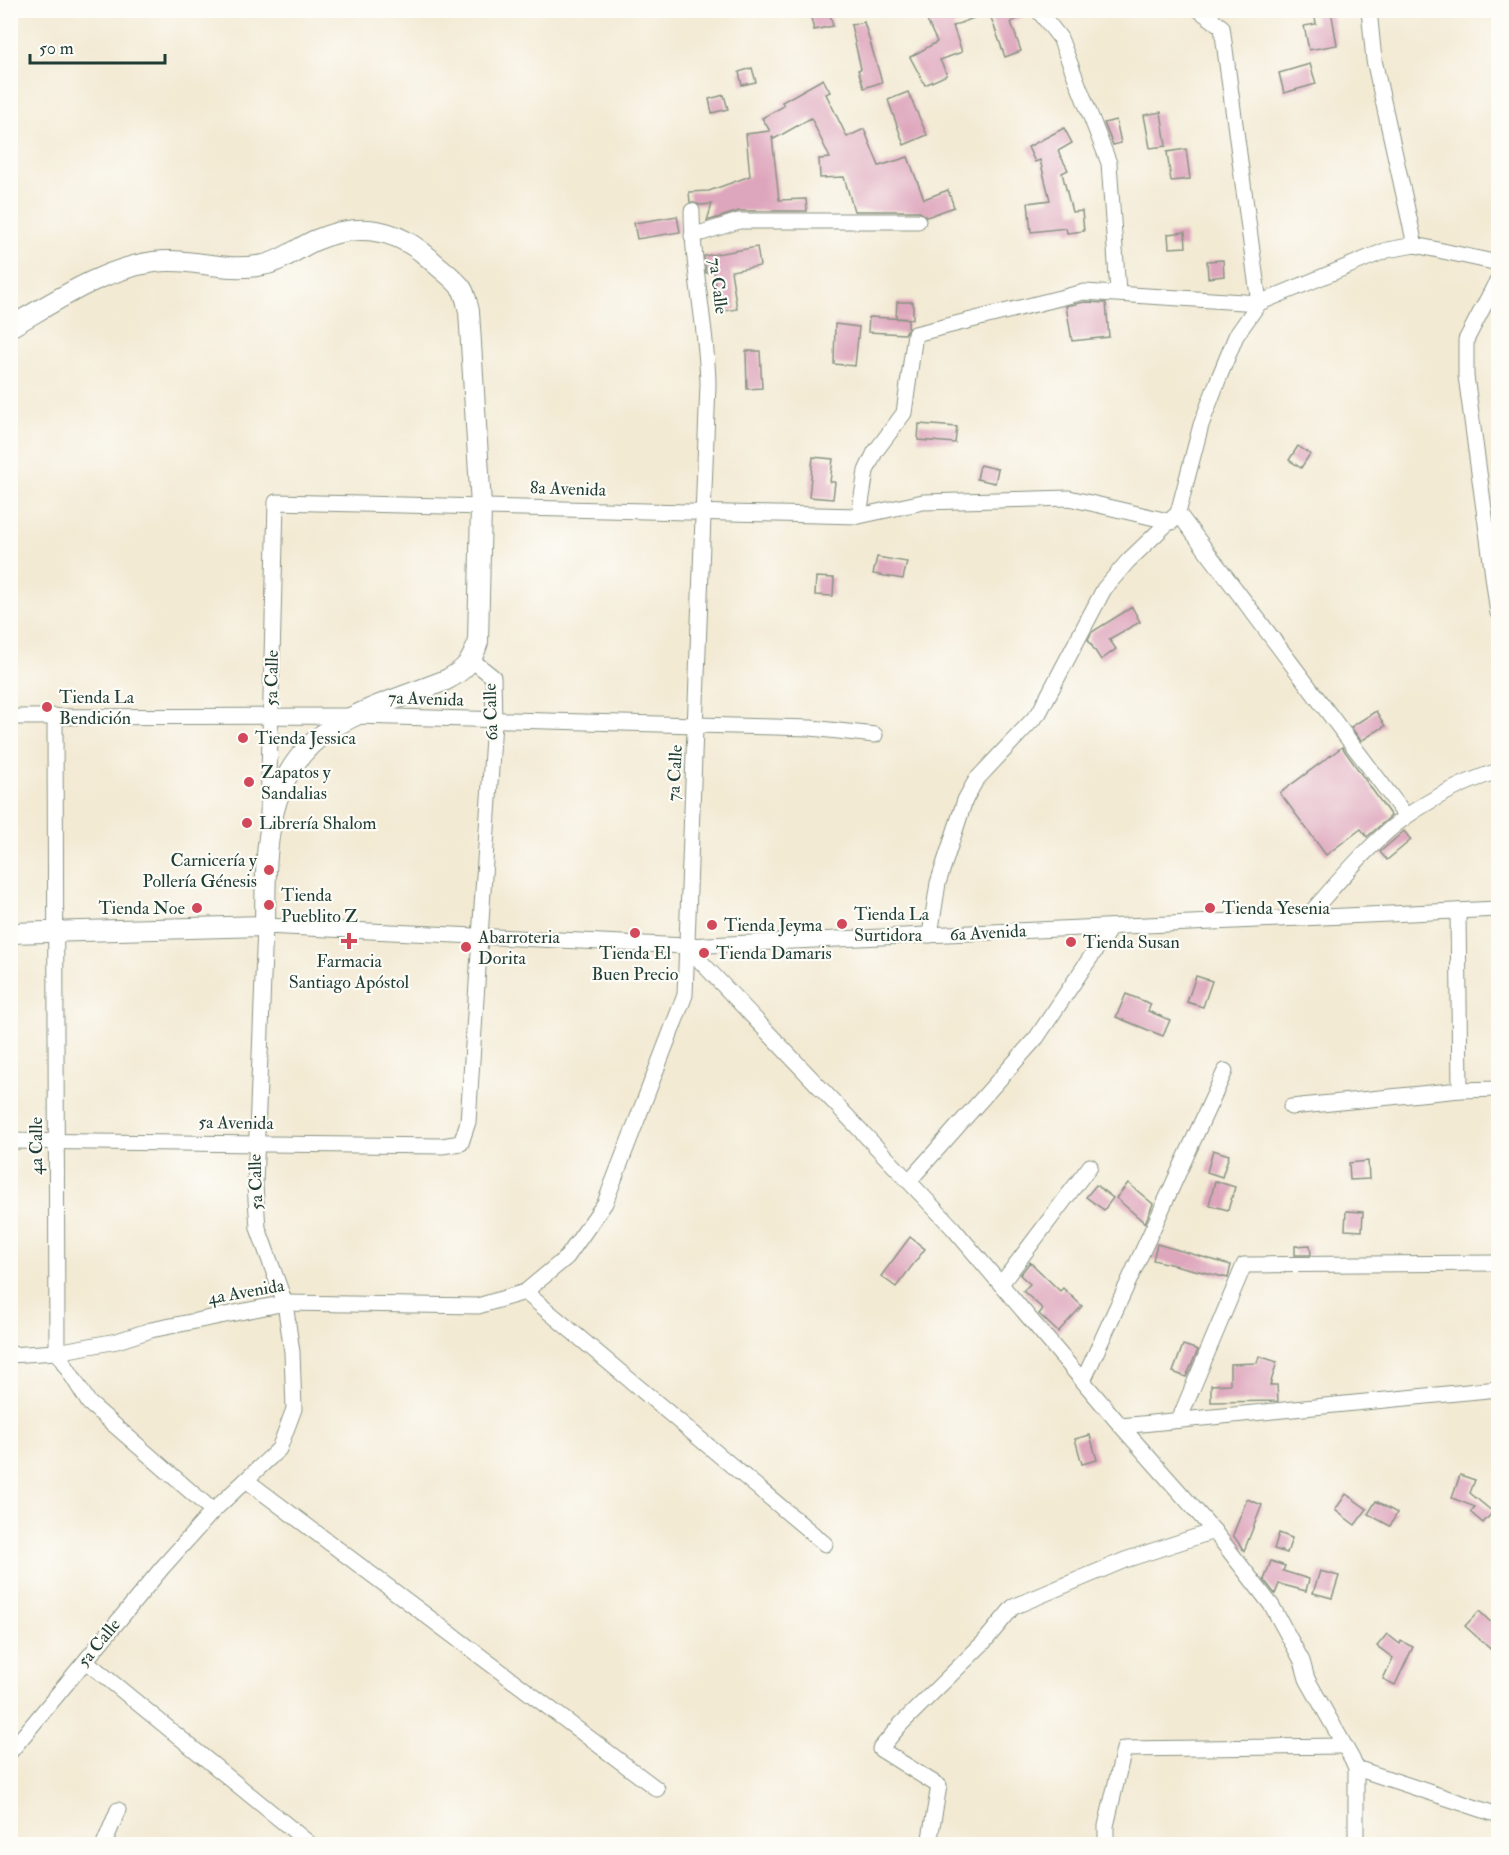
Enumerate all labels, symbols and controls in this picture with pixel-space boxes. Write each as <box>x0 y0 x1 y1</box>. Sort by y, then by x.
scale bar <box>30 27 165 65</box>
text: 50 m <box>39 37 74 60</box>
street label: 7a Calle <box>703 256 733 316</box>
street label: 8a Avenida <box>530 476 607 502</box>
street label: 5a Calle <box>260 649 284 706</box>
street label: 6a Calle <box>478 682 503 741</box>
place label: Tienda La Bendición <box>59 686 135 730</box>
street label: 7a Avenida <box>388 686 465 712</box>
marker: Tienda La Bendición <box>40 700 54 714</box>
place label: Tienda Jessica <box>255 727 356 750</box>
marker: Tienda Jessica <box>236 731 250 745</box>
street label: 7a Calle <box>662 744 688 802</box>
place label: Zapatos y Sandalias <box>261 761 332 805</box>
marker: Zapatos y Sandalias <box>242 775 256 789</box>
place label: Librería Shalom <box>259 812 376 835</box>
marker: Librería Shalom <box>240 816 254 830</box>
place label: Carnicería y Pollería Génesis <box>142 849 258 893</box>
marker: Carnicería y Pollería Génesis <box>262 863 276 877</box>
place label: Tienda Pueblito Z <box>281 884 358 928</box>
place label: Tienda Noe <box>98 897 185 920</box>
place label: Tienda Yesenia <box>1222 897 1331 920</box>
marker: Tienda Pueblito Z <box>262 898 276 912</box>
marker: Tienda Noe <box>190 901 204 915</box>
marker: Tienda Yesenia <box>1203 901 1217 915</box>
place label: Tienda La Surtidora <box>854 903 930 947</box>
place label: Tienda Jeyma <box>724 914 823 937</box>
marker: Tienda La Surtidora <box>835 917 849 931</box>
marker: Tienda Jeyma <box>705 918 719 932</box>
street label: 6a Avenida <box>949 919 1027 946</box>
place label: Abarroteria Dorita <box>477 926 561 970</box>
marker: Tienda El Buen Precio <box>628 926 642 940</box>
place label: Tienda Susan <box>1083 931 1180 954</box>
marker: Farmacia Santiago Apóstol <box>342 934 356 948</box>
marker: Tienda Susan <box>1064 935 1078 949</box>
marker: Abarroteria Dorita <box>459 940 473 954</box>
place label: Tienda El Buen Precio <box>592 942 679 986</box>
place label: Tienda Damaris <box>716 942 832 965</box>
marker: Tienda Damaris <box>697 946 711 960</box>
place label: Farmacia Santiago Apóstol <box>289 950 410 994</box>
street label: 5a Avenida <box>198 1111 275 1135</box>
street label: 4a Calle <box>25 1116 48 1175</box>
street label: 5a Calle <box>244 1153 268 1211</box>
street label: 4a Avenida <box>206 1274 287 1310</box>
street label: 5a Calle <box>72 1614 126 1672</box>

